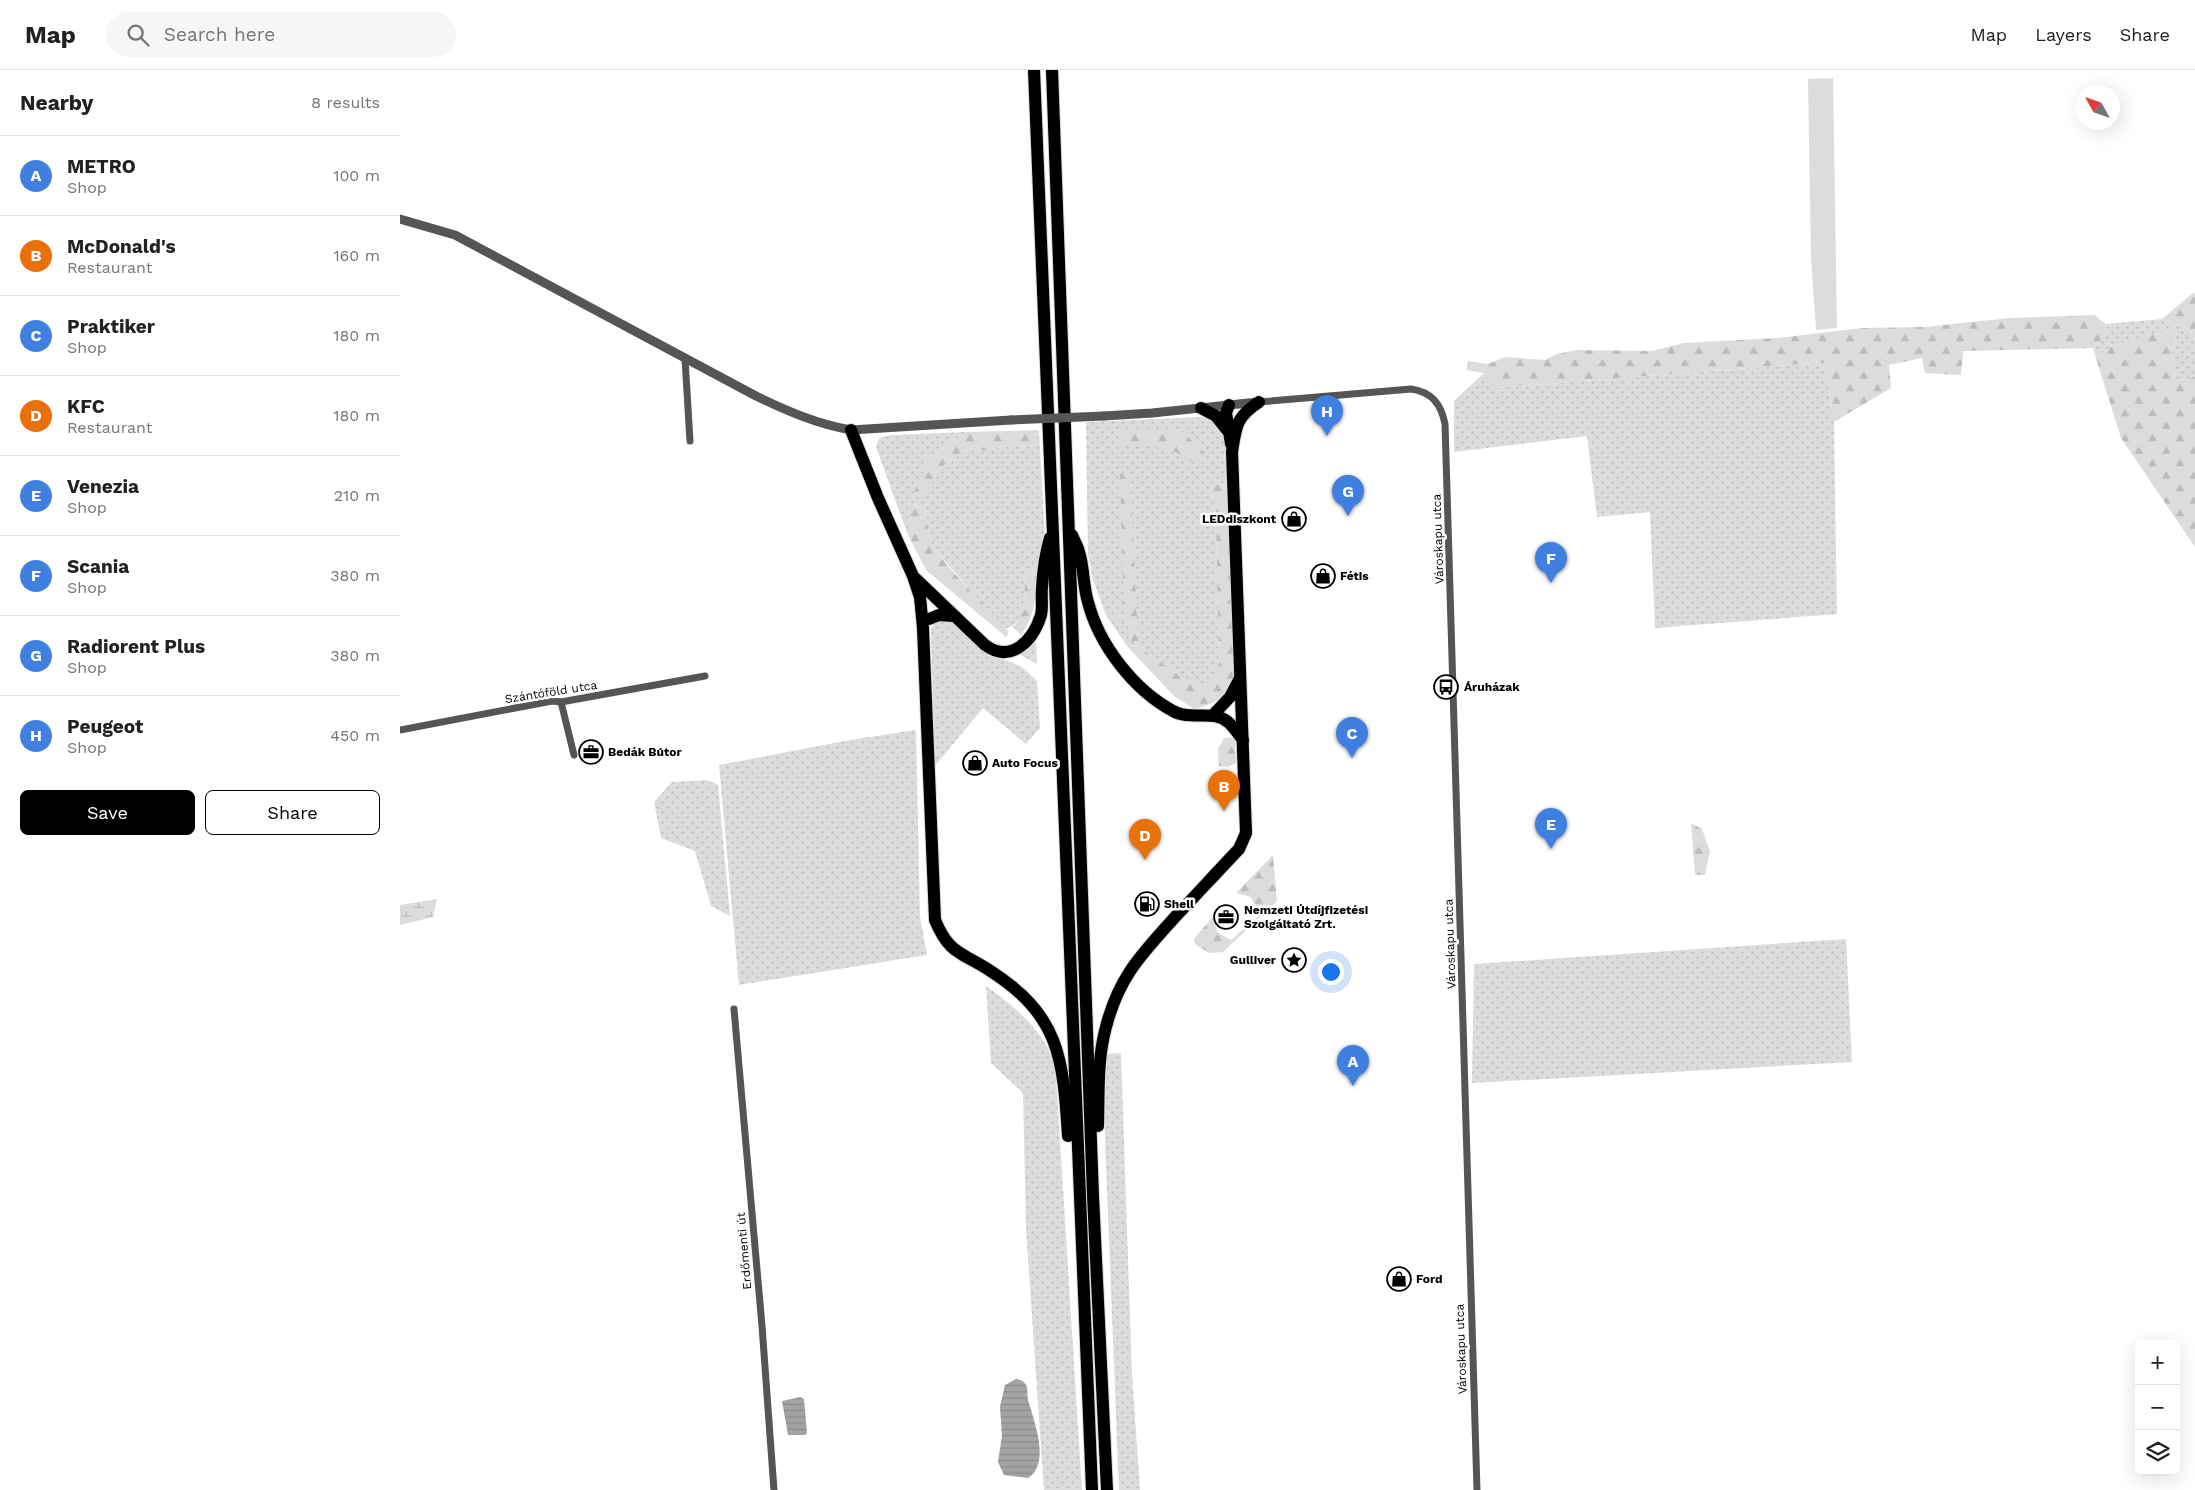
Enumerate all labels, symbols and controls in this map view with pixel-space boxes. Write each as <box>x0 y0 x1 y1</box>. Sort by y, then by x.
search box <box>106 12 456 57</box>
text: Map <box>25 21 76 49</box>
icon: search <box>124 21 152 49</box>
text: Search here <box>164 23 275 46</box>
text: Map <box>1970 24 2007 45</box>
text: Layers <box>2035 24 2092 45</box>
text: Share <box>2120 24 2170 45</box>
north arrow <box>2075 85 2120 130</box>
text: Nearby <box>20 90 93 115</box>
text: 8 results <box>311 93 380 112</box>
text: METRO <box>67 155 136 178</box>
text: A <box>31 166 41 185</box>
text: 100 m <box>333 166 380 185</box>
text: Shop <box>67 178 107 197</box>
text: McDonald's <box>67 235 176 258</box>
text: B <box>31 246 41 265</box>
text: 160 m <box>333 246 380 265</box>
text: Restaurant <box>67 258 153 277</box>
text: Praktiker <box>67 315 155 338</box>
text: C <box>31 326 41 345</box>
text: 180 m <box>333 326 380 345</box>
text: Shop <box>67 338 107 357</box>
text: KFC <box>67 395 105 418</box>
pin: H <box>1311 395 1343 436</box>
text: D <box>30 406 42 425</box>
text: 180 m <box>333 406 380 425</box>
text: Restaurant <box>67 418 153 437</box>
text: Venezia <box>67 475 139 498</box>
pin: G <box>1332 475 1364 516</box>
text: E <box>31 486 41 505</box>
text: 210 m <box>334 486 380 505</box>
street label: Városkapu utca <box>1429 493 1447 584</box>
text: Shop <box>67 498 107 517</box>
shop icon: LEDdiszkont <box>1281 506 1307 532</box>
place label: LEDdiszkont <box>1202 512 1277 526</box>
pin: F <box>1535 542 1567 583</box>
text: Scania <box>67 555 129 578</box>
shop icon: Fétis <box>1310 563 1336 589</box>
text: F <box>31 566 41 585</box>
text: 380 m <box>330 566 380 585</box>
place label: Fétis <box>1340 569 1369 583</box>
text: Shop <box>67 578 107 597</box>
text: Radiorent Plus <box>67 635 205 658</box>
text: G <box>30 646 42 665</box>
text: 380 m <box>330 646 380 665</box>
text: Shop <box>67 658 107 677</box>
bus stop icon: Áruházak <box>1433 674 1459 700</box>
street label: Szántóföld utca <box>504 678 598 706</box>
place label: Áruházak <box>1464 680 1520 694</box>
text: Peugeot <box>67 715 143 738</box>
pin: C <box>1336 717 1368 758</box>
text: H <box>30 726 42 745</box>
text: 450 m <box>330 726 380 745</box>
text: Shop <box>67 738 107 757</box>
office icon: Bedák Bútor <box>578 739 604 765</box>
place label: Bedák Bútor <box>608 745 682 759</box>
shop icon: Auto Focus <box>962 750 988 776</box>
place label: Auto Focus <box>992 756 1059 770</box>
pin: B <box>1208 770 1240 811</box>
button: Save <box>20 790 195 835</box>
button: Share <box>205 790 380 835</box>
pin: E <box>1535 808 1567 849</box>
pin: D <box>1129 819 1161 860</box>
fuel station icon: Shell <box>1134 891 1160 917</box>
place label: Shell <box>1164 897 1194 911</box>
street label: Városkapu utca <box>1441 898 1459 989</box>
place label: Nemzeti Útdíjfizetési Szolgáltató Zrt. <box>1244 903 1368 931</box>
office icon: Nemzeti Útdíjfizetési Szolgáltató Zrt. <box>1213 904 1239 930</box>
place icon: Gulliver <box>1281 947 1307 973</box>
place label: Gulliver <box>1230 953 1277 967</box>
your location <box>1318 959 1344 985</box>
pin: A <box>1337 1045 1369 1086</box>
street label: Erdőmenti út <box>734 1212 754 1290</box>
shop icon: Ford <box>1386 1266 1412 1292</box>
place label: Ford <box>1416 1272 1443 1286</box>
street label: Városkapu utca <box>1452 1303 1470 1394</box>
map controls <box>2135 1340 2180 1475</box>
button: + <box>2135 1340 2180 1385</box>
button: − <box>2135 1385 2180 1430</box>
button: layers <box>2135 1430 2180 1475</box>

